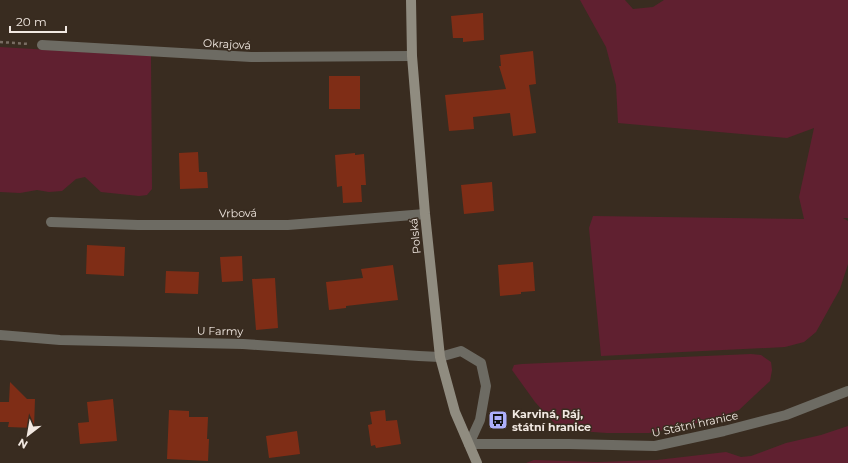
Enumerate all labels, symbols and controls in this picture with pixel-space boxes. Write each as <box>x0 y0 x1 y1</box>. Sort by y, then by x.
scale bar <box>10 8 66 34</box>
text: 20 m <box>16 14 47 29</box>
street label: Okrajová <box>203 36 251 52</box>
street label: Vrbová <box>219 206 257 220</box>
street label: Polská <box>406 217 424 255</box>
street label: U Farmy <box>197 324 243 338</box>
place label: Karviná, Ráj, státní hranice <box>512 407 591 434</box>
street label: U Státní hranice <box>651 408 740 440</box>
bus stop icon: Karviná, Ráj, státní hranice <box>487 409 509 431</box>
north arrow <box>8 415 48 455</box>
text: N <box>15 435 30 452</box>

